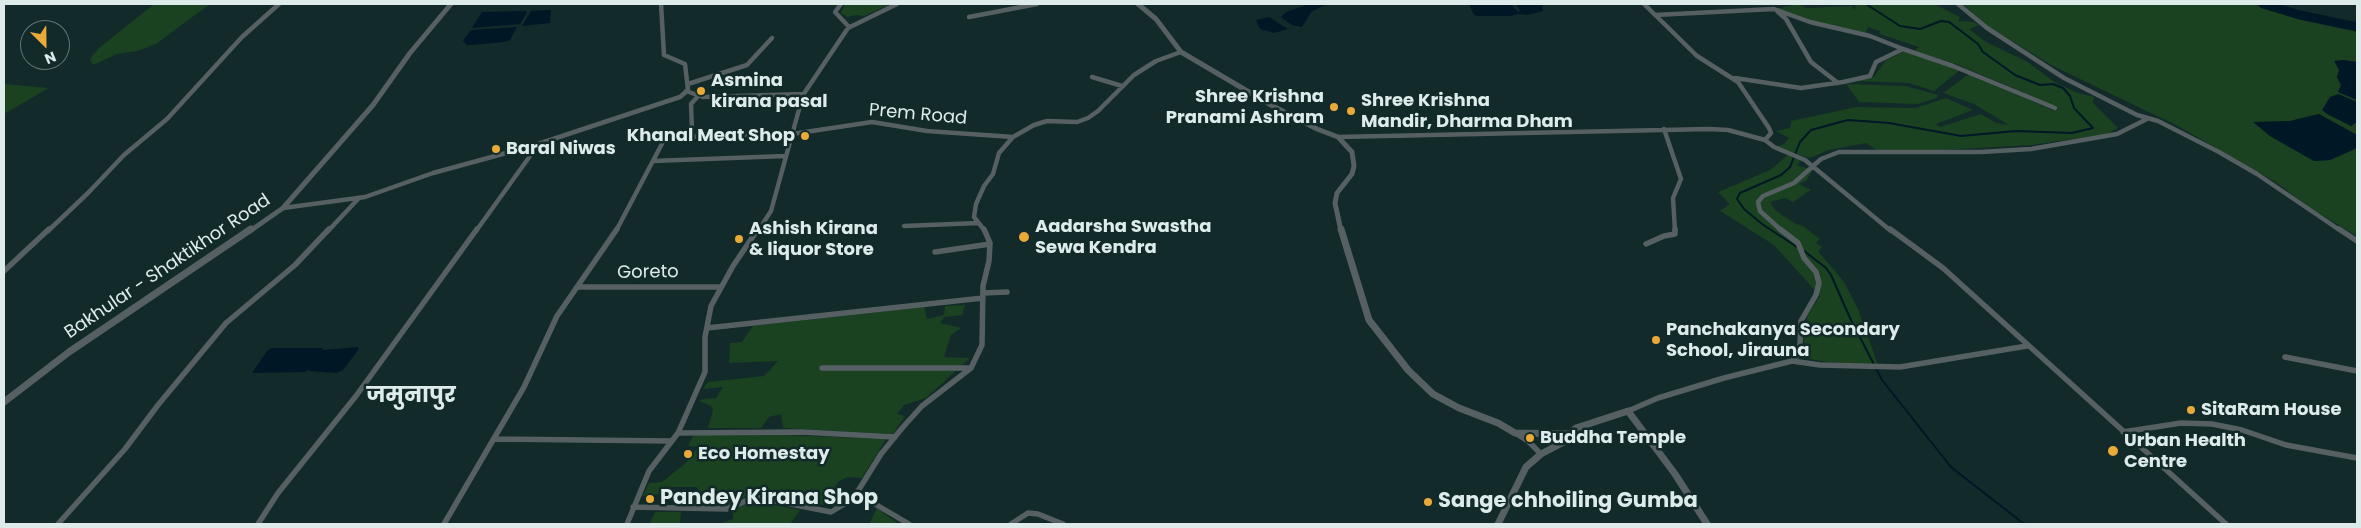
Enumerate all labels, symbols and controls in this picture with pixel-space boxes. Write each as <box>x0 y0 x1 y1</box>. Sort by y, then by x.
north arrow <box>20 20 70 70</box>
text: N <box>42 47 59 69</box>
place label: Asmina kirana pasal <box>711 70 828 112</box>
marker: Asmina kirana pasal <box>695 85 707 97</box>
place label: Shree Krishna Pranami Ashram <box>1166 86 1324 128</box>
place label: Shree Krishna Mandir, Dharma Dham <box>1361 90 1573 132</box>
street label: Prem Road <box>868 100 968 130</box>
marker: Shree Krishna Pranami Ashram <box>1328 101 1340 113</box>
marker: Shree Krishna Mandir, Dharma Dham <box>1345 105 1357 117</box>
place label: Khanal Meat Shop <box>627 125 795 147</box>
marker: Khanal Meat Shop <box>799 130 811 142</box>
place label: Baral Niwas <box>506 138 616 160</box>
marker: Baral Niwas <box>490 143 502 155</box>
street label: Bakhular - Shaktikhor Road <box>61 190 275 344</box>
place label: Aadarsha Swastha Sewa Kendra <box>1035 216 1211 258</box>
place label: Ashish Kirana & liquor Store <box>749 218 878 260</box>
marker: Aadarsha Swastha Sewa Kendra <box>1017 230 1031 244</box>
marker: Ashish Kirana & liquor Store <box>733 233 745 245</box>
street label: Goreto <box>617 262 679 284</box>
place label: Panchakanya Secondary School, Jirauna <box>1666 319 1900 362</box>
marker: Panchakanya Secondary School, Jirauna <box>1650 334 1662 346</box>
district label: जमुनापुर <box>366 383 456 409</box>
place label: SitaRam House <box>2201 399 2342 421</box>
marker: SitaRam House <box>2185 404 2197 416</box>
place label: Buddha Temple <box>1540 427 1686 449</box>
place label: Urban Health Centre <box>2124 430 2246 472</box>
marker: Buddha Temple <box>1524 432 1536 444</box>
place label: Eco Homestay <box>698 443 830 465</box>
marker: Urban Health Centre <box>2106 444 2120 458</box>
marker: Eco Homestay <box>682 448 694 460</box>
place label: Pandey Kirana Shop <box>660 486 878 512</box>
place label: Sange chhoiling Gumba <box>1438 489 1698 515</box>
marker: Pandey Kirana Shop <box>644 493 656 505</box>
marker: Sange chhoiling Gumba <box>1422 496 1434 508</box>

